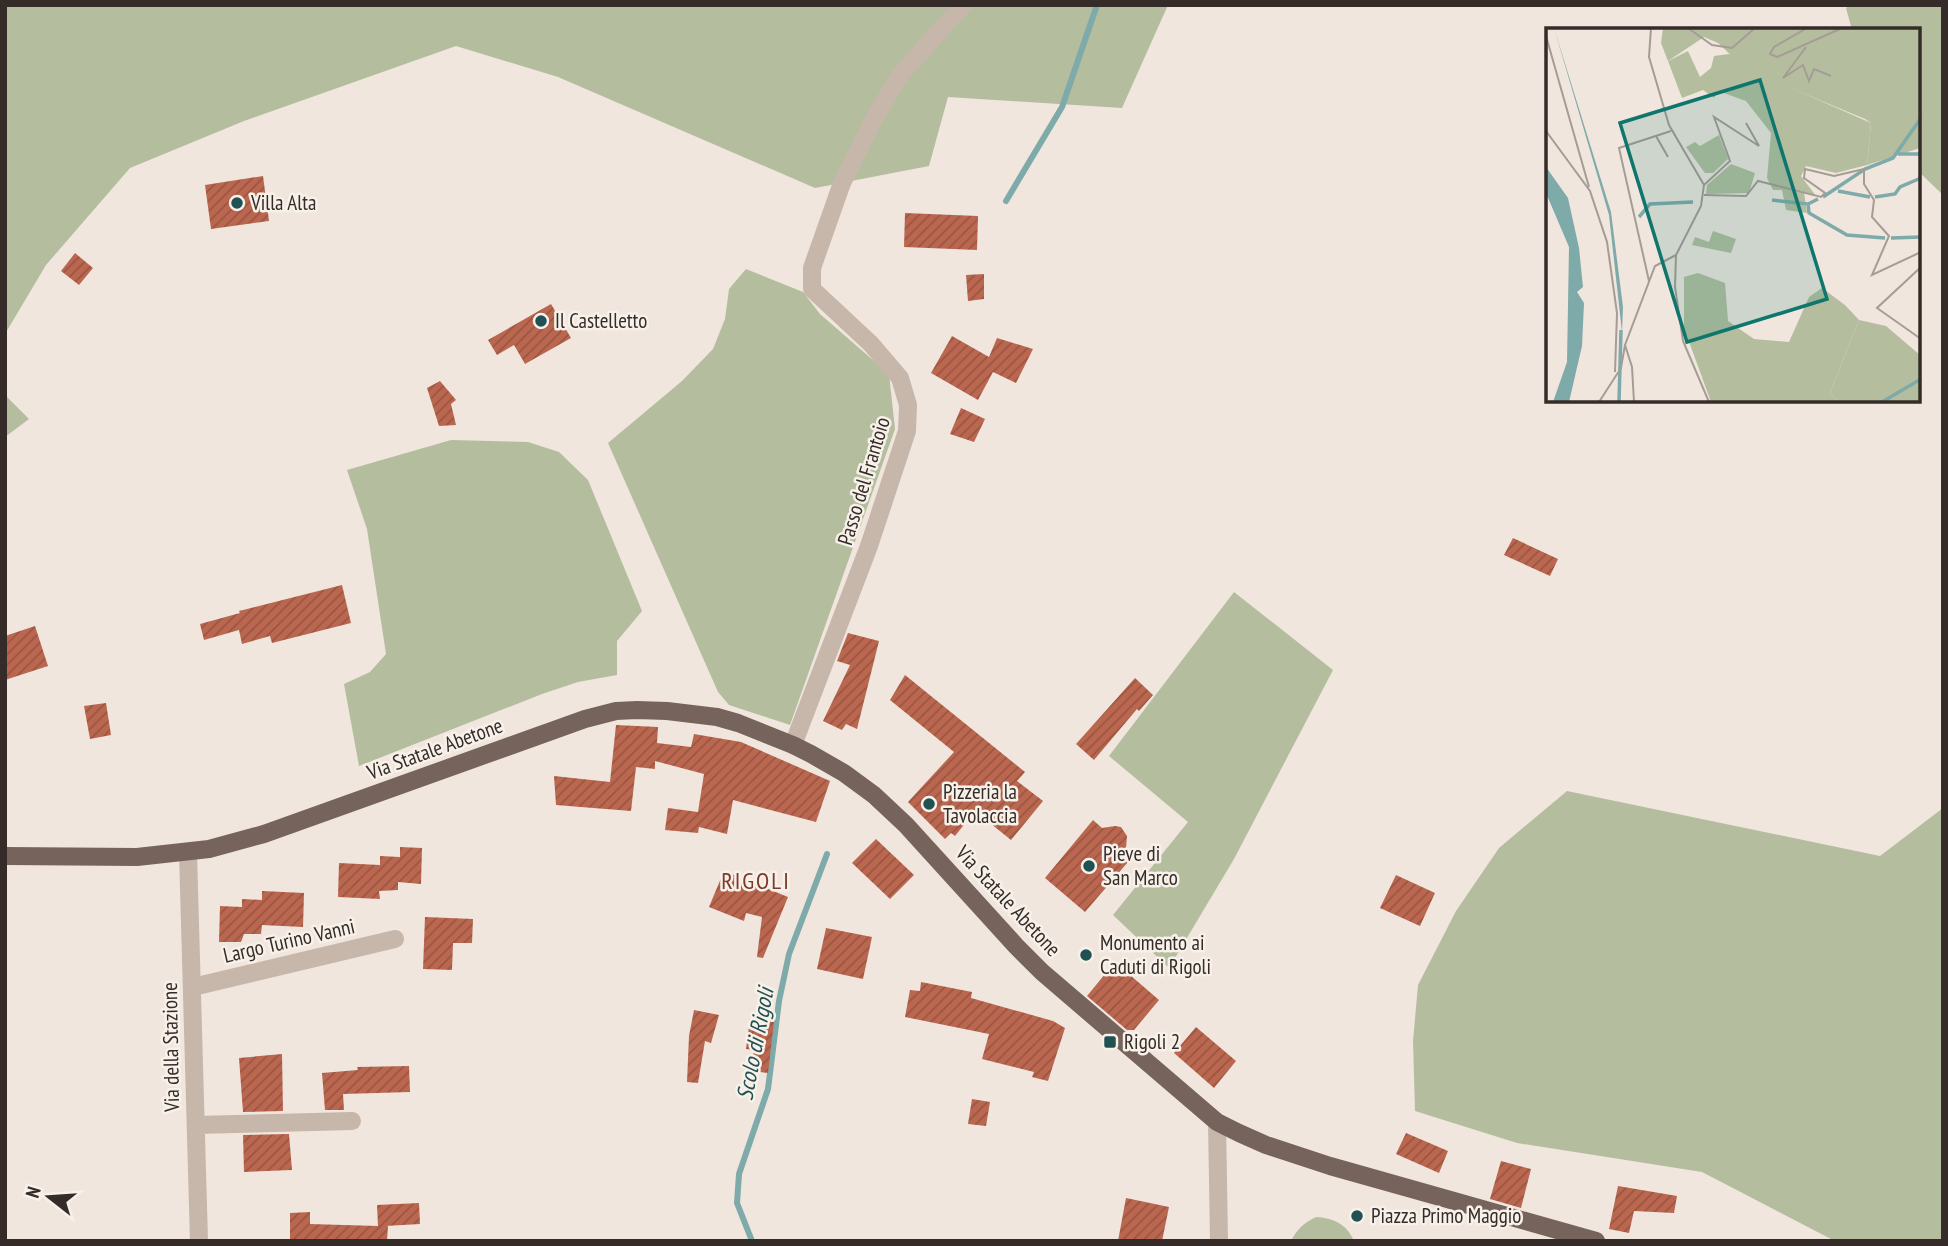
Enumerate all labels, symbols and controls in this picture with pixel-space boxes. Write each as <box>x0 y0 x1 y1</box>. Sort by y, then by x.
inset map <box>1546 28 1920 402</box>
place label: Villa Alta <box>250 189 316 216</box>
marker: Villa Alta <box>229 195 245 211</box>
place label: Il Castelletto <box>555 307 647 334</box>
marker: Il Castelletto <box>533 313 549 329</box>
street label: Passo del Frantoio <box>831 414 896 548</box>
street label: Via Statale Abetone <box>362 712 506 786</box>
place label: Pizzeria la Tavolaccia <box>943 778 1017 829</box>
marker: Pizzeria la Tavolaccia <box>921 796 937 812</box>
street label: Via Statale Abetone <box>949 839 1067 962</box>
place label: Pieve di San Marco <box>1103 840 1178 891</box>
marker: Pieve di San Marco <box>1081 858 1097 874</box>
district label: RIGOLI <box>721 865 791 896</box>
street label: Largo Turino Vanni <box>220 912 357 969</box>
place label: Monumento ai Caduti di Rigoli <box>1100 929 1211 980</box>
marker: Monumento ai Caduti di Rigoli <box>1078 947 1094 963</box>
street label: Via della Stazione <box>156 982 185 1113</box>
water label: Scolo di Rigoli <box>729 982 780 1103</box>
place label: Rigoli 2 <box>1124 1028 1180 1055</box>
marker: Rigoli 2 <box>1102 1034 1118 1050</box>
north arrow <box>14 1162 84 1232</box>
text: N <box>20 1184 46 1200</box>
place label: Piazza Primo Maggio <box>1371 1202 1521 1229</box>
marker: Piazza Primo Maggio <box>1349 1208 1365 1224</box>

